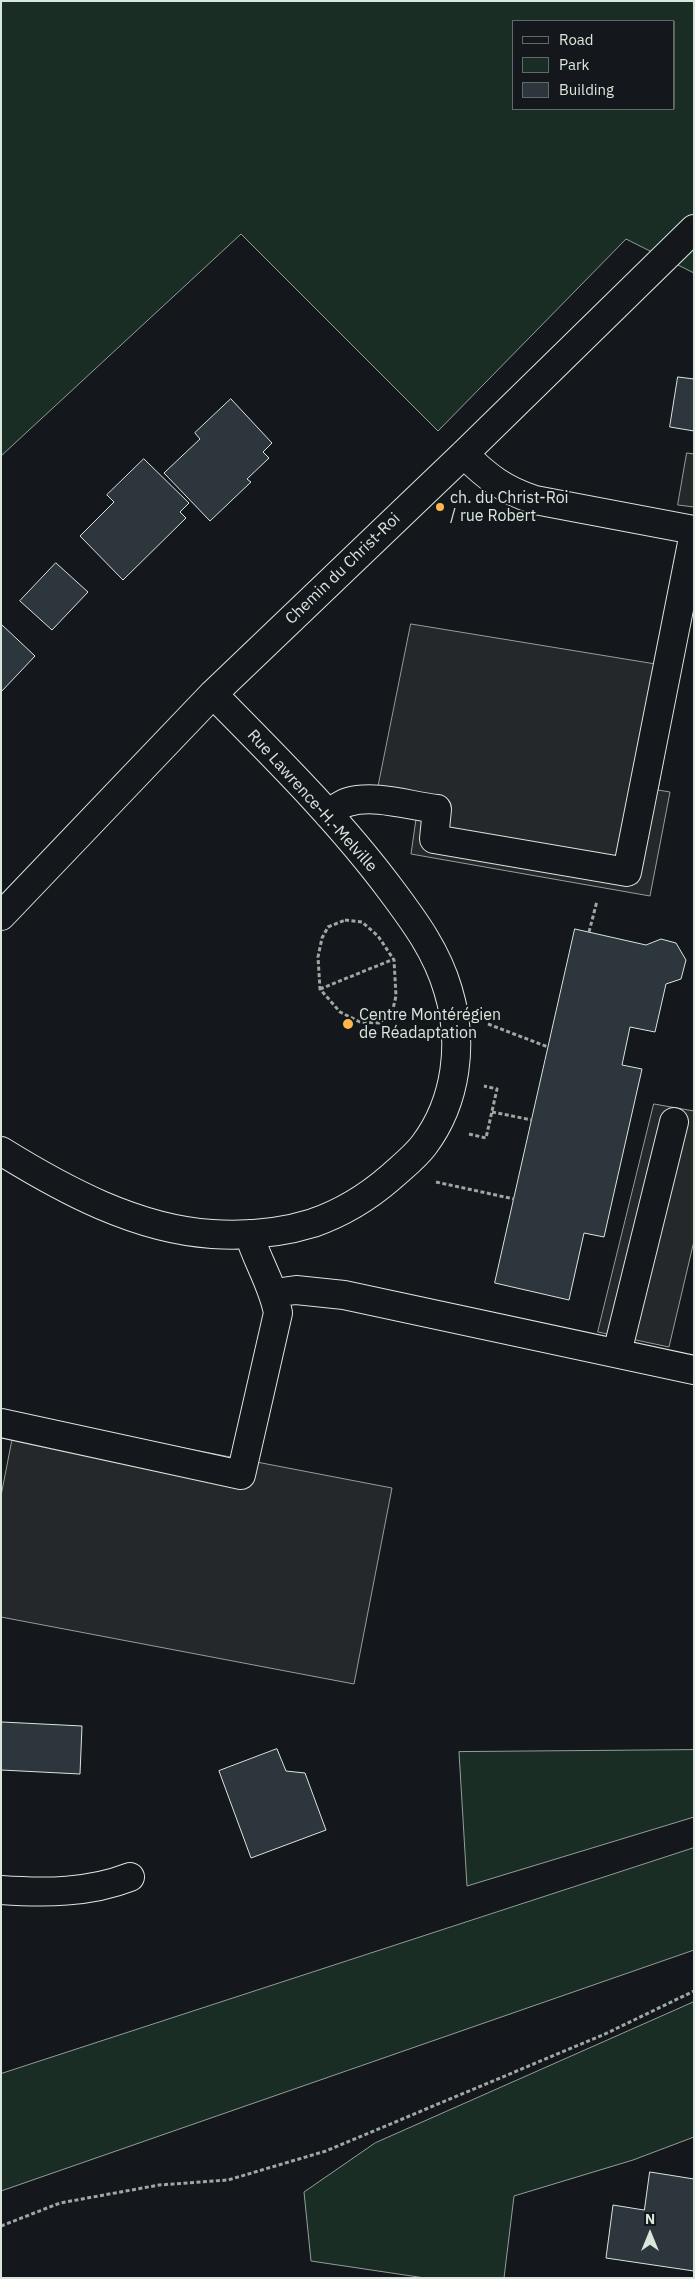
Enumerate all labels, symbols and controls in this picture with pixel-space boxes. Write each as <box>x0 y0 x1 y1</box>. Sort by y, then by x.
legend <box>512 20 675 110</box>
text: Road <box>559 30 594 49</box>
text: Park <box>559 55 589 74</box>
text: Building <box>559 80 614 99</box>
place label: ch. du Christ-Roi / rue Robert <box>450 488 569 526</box>
marker: ch. du Christ-Roi / rue Robert <box>434 501 446 513</box>
street label: Chemin du Christ-Roi <box>282 509 404 629</box>
street label: Rue Lawrence-H.-Melville <box>243 726 381 876</box>
place label: Centre Montérégien de Réadaptation <box>359 1005 501 1043</box>
marker: Centre Montérégien de Réadaptation <box>341 1017 355 1031</box>
north arrow <box>625 2209 675 2259</box>
text: N <box>645 2210 655 2228</box>

